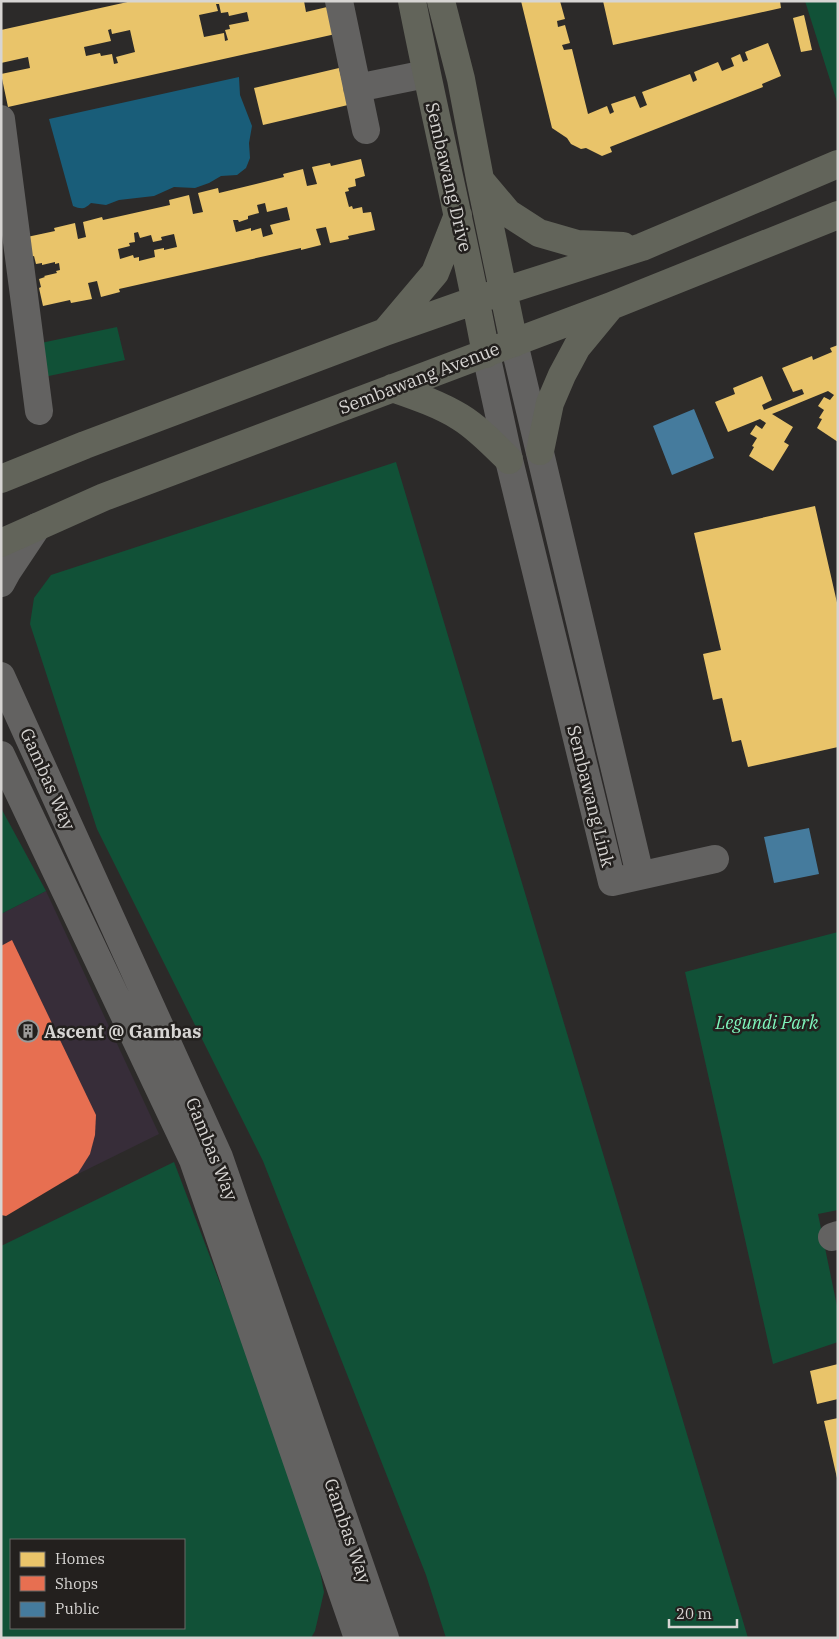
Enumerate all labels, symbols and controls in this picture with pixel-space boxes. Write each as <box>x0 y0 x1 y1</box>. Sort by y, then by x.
street label: Sembawang Drive <box>421 100 477 254</box>
street label: Sembawang Avenue <box>335 337 503 419</box>
street label: Sembawang Link <box>562 723 620 870</box>
street label: Gambas Way <box>15 724 81 834</box>
park label: Legundi Park <box>715 1011 819 1034</box>
building icon: Ascent @ Gambas <box>16 1019 40 1043</box>
place label: Ascent @ Gambas <box>44 1020 201 1043</box>
street label: Gambas Way <box>181 1094 243 1204</box>
street label: Gambas Way <box>319 1475 377 1587</box>
legend <box>10 1539 185 1629</box>
text: Homes <box>55 1549 105 1568</box>
text: Shops <box>55 1574 98 1593</box>
scale bar <box>669 1596 736 1628</box>
text: Public <box>55 1599 100 1618</box>
text: 20 m <box>676 1604 712 1623</box>

